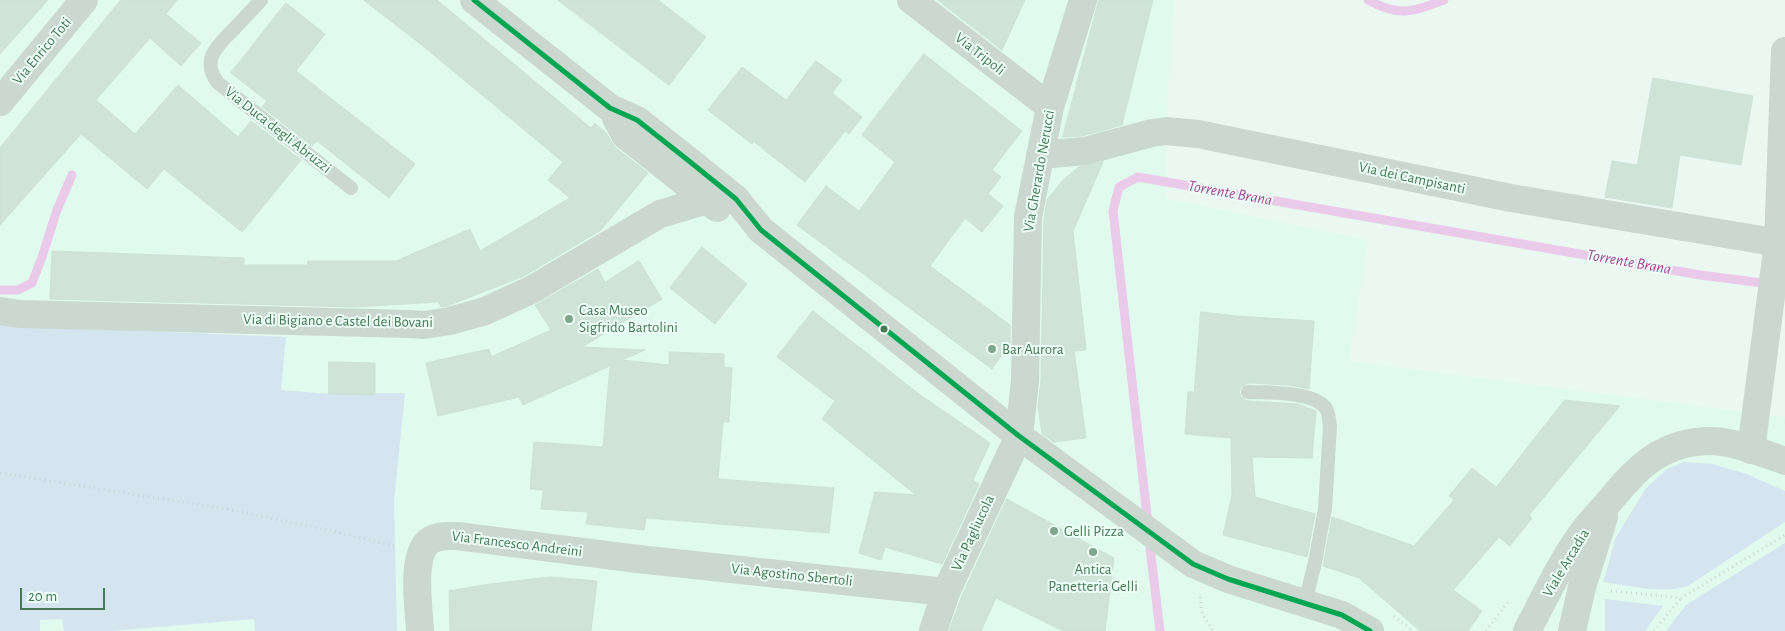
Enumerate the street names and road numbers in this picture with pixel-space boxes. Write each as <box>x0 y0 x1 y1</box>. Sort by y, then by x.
street label: Via Enrico Toti <box>9 14 75 88</box>
street label: Via Tripoli <box>951 29 1009 79</box>
street label: Via Duca degli Abruzzi <box>221 83 335 177</box>
street label: Via Gherardo Nerucci <box>1019 109 1059 233</box>
street label: Via dei Campisanti <box>1357 158 1467 198</box>
street label: Via di Bigiano e Castel dei Bovani <box>243 310 433 332</box>
street label: Via Pagliucola <box>948 492 998 574</box>
street label: Viale Arcadia <box>1539 526 1593 600</box>
street label: Via Francesco Andreini <box>451 527 583 561</box>
street label: Via Agostino Sbertoli <box>730 560 854 590</box>

